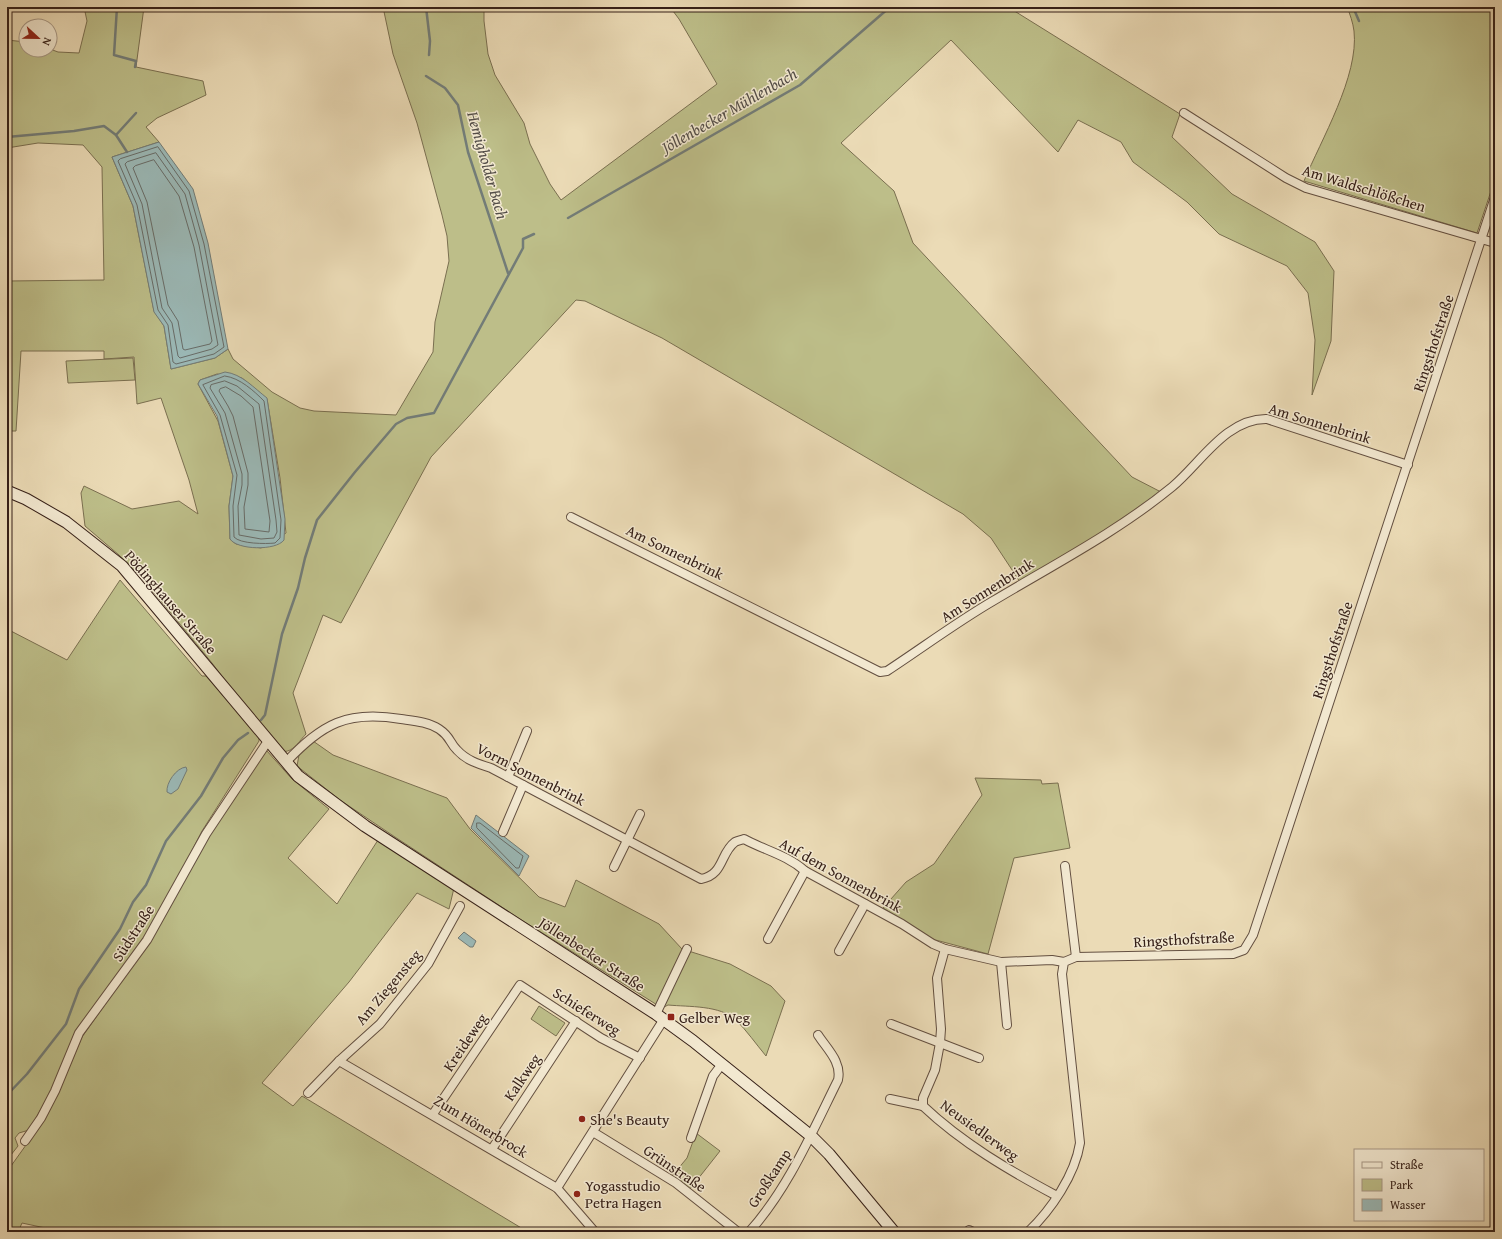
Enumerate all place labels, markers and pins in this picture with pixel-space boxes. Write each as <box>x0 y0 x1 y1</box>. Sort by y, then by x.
place label: Gelber Weg <box>679 1007 751 1028</box>
marker: Gelber Weg <box>666 1012 676 1022</box>
place label: She's Beauty <box>590 1109 670 1130</box>
marker: She's Beauty <box>577 1114 587 1124</box>
place label: Yogasstudio Petra Hagen <box>585 1175 662 1213</box>
marker: Yogasstudio Petra Hagen <box>572 1189 582 1199</box>

